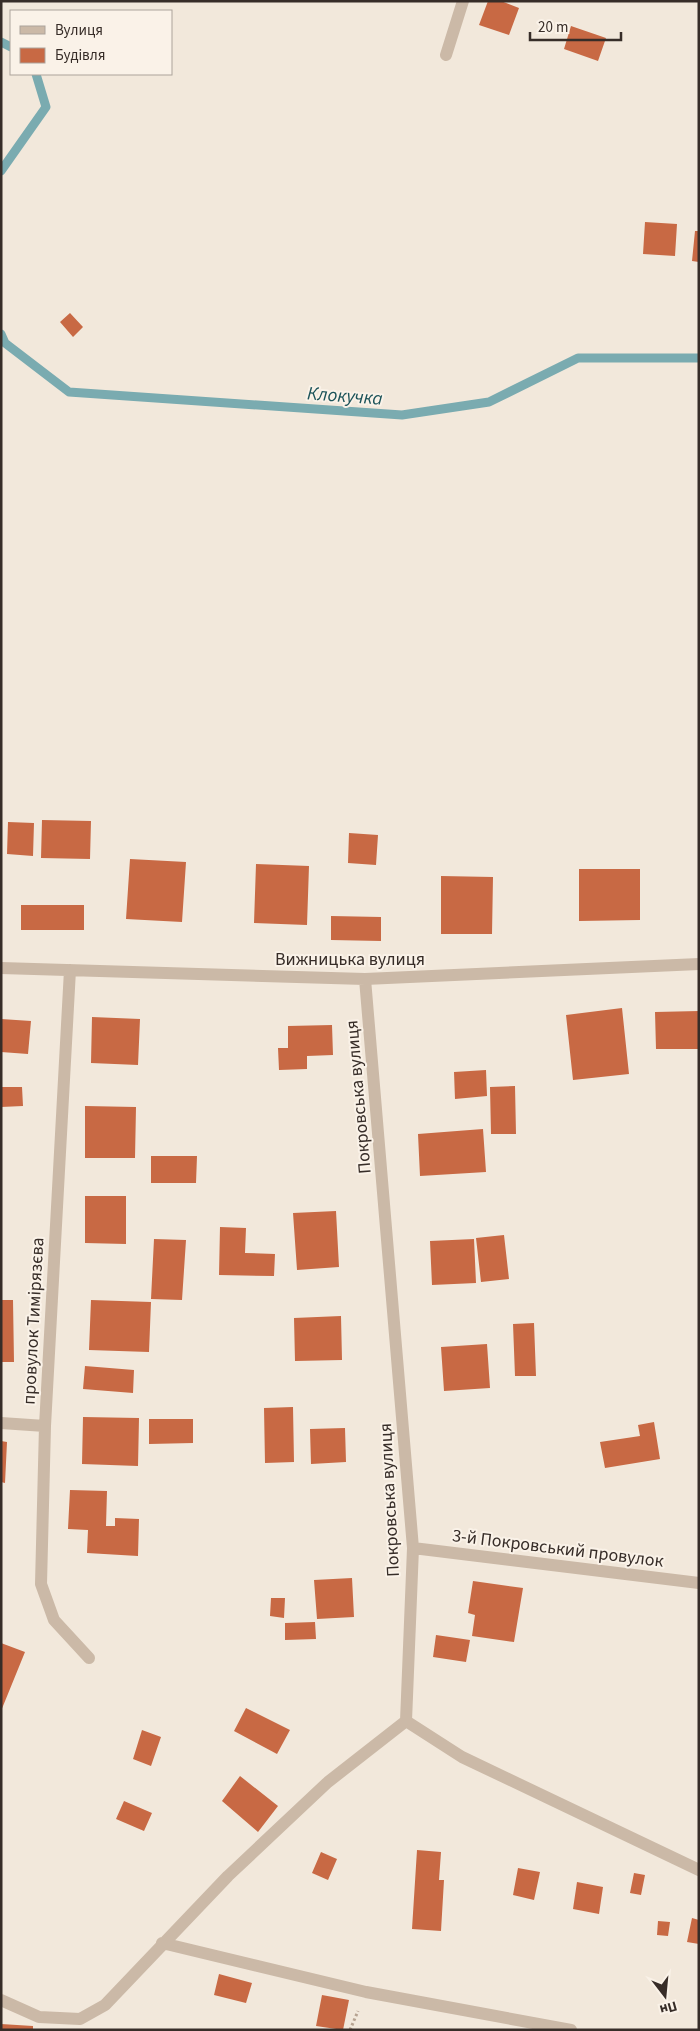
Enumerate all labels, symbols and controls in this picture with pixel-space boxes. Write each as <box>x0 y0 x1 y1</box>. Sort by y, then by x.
legend <box>10 10 172 75</box>
scale bar <box>530 10 621 42</box>
text: 20 m <box>538 17 568 38</box>
text: Вулиця <box>55 20 103 41</box>
text: Будівля <box>55 45 105 66</box>
water label: Клокучка <box>306 380 384 413</box>
street label: Вижницька вулиця <box>275 947 425 972</box>
street label: Покровська вулиця <box>339 1019 378 1175</box>
street label: провулок Тимірязєва <box>17 1237 50 1405</box>
street label: Покровська вулиця <box>373 1422 406 1578</box>
street label: 3-й Покровський провулок <box>451 1523 665 1574</box>
north arrow <box>640 1971 690 2021</box>
text: Пн <box>657 1996 679 2020</box>

